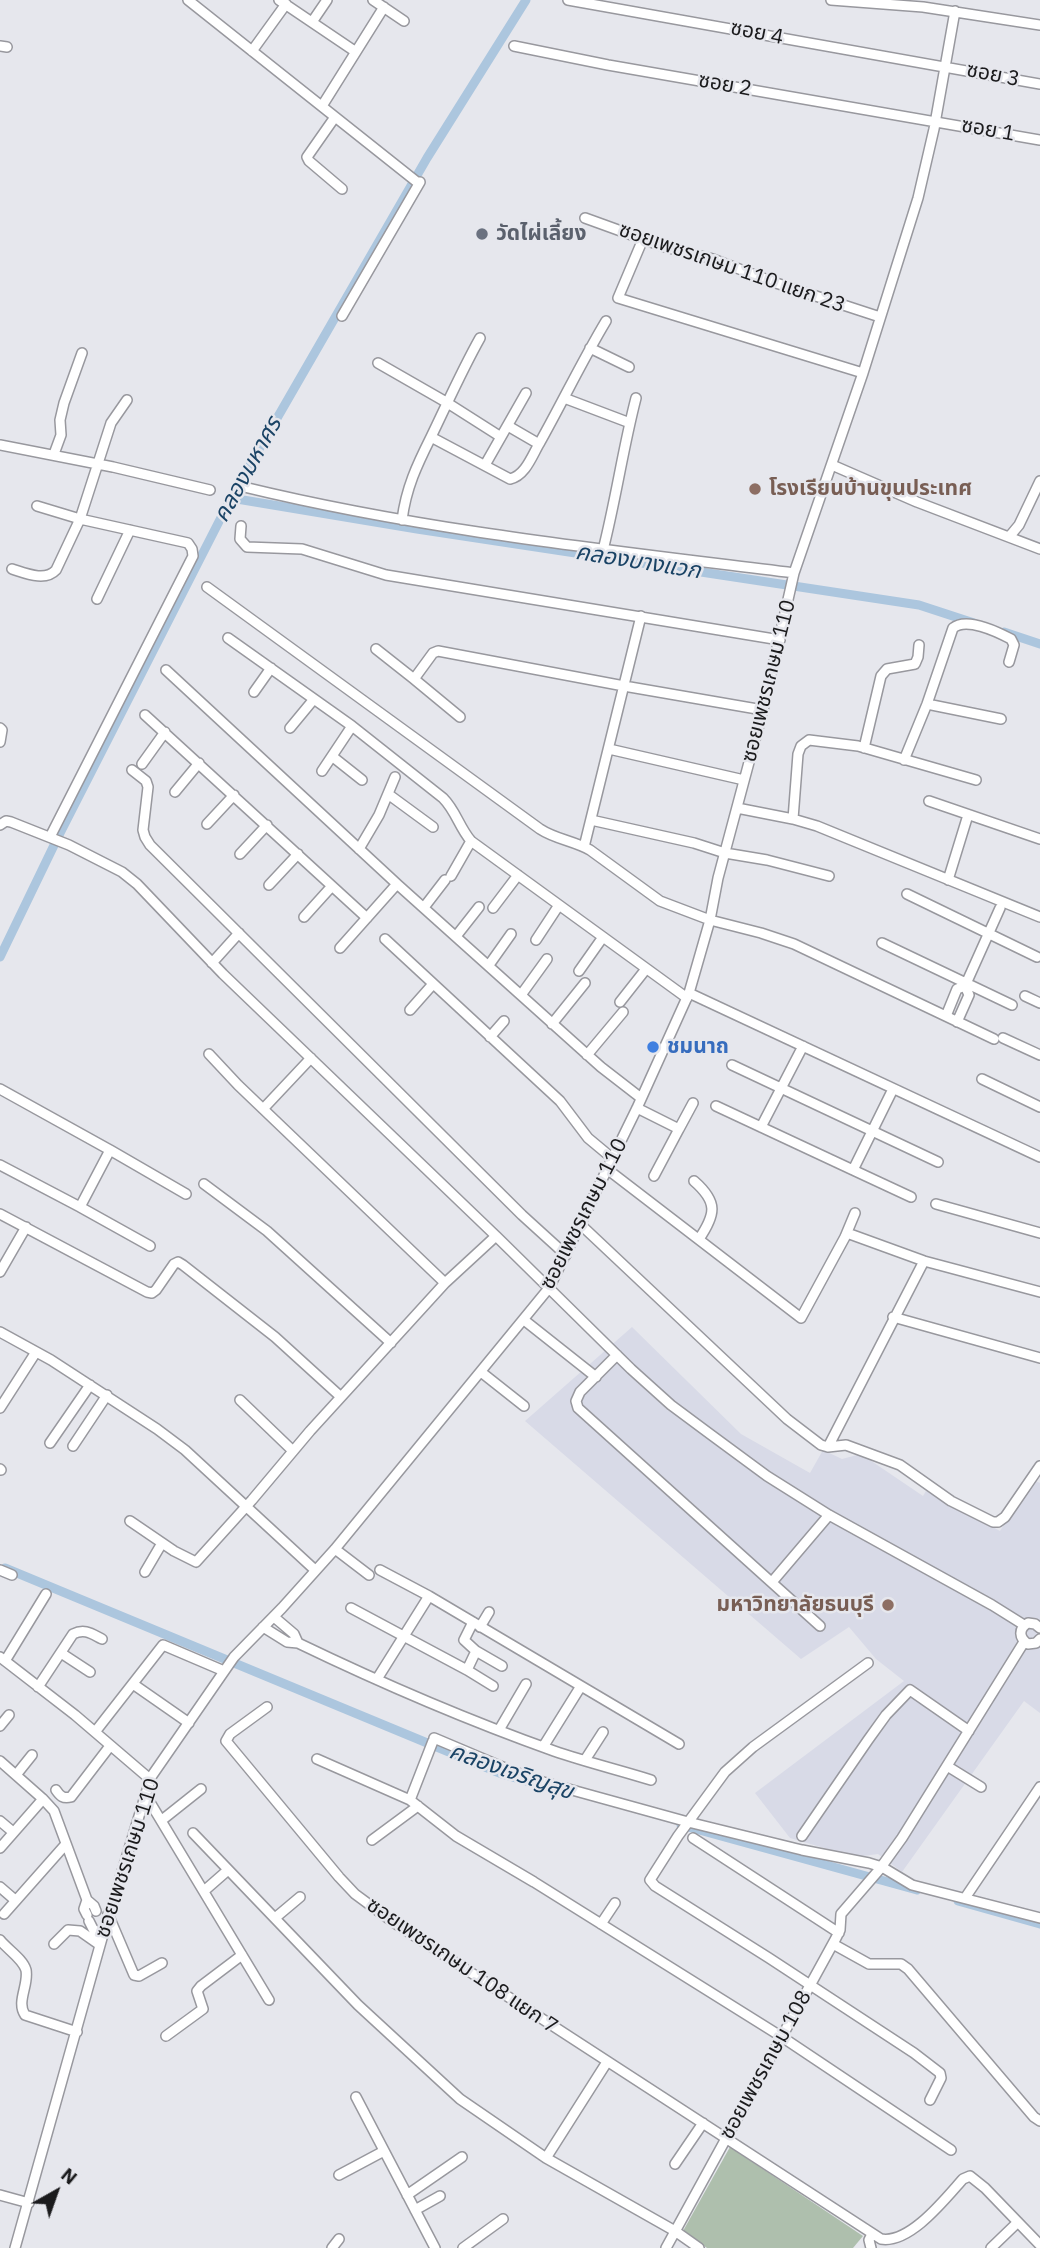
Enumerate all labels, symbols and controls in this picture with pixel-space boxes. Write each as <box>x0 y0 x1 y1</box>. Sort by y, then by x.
street label: ซอย 4 <box>728 16 786 50</box>
street label: ซอย 3 <box>964 58 1022 92</box>
street label: ซอย 2 <box>696 68 754 102</box>
street label: ซอย 1 <box>959 113 1017 147</box>
street label: ซอยเพชรเกษม 110 แยก 23 <box>615 217 849 319</box>
place label: วัดไผ่เลี้ยง <box>496 221 586 247</box>
marker: วัดไผ่เลี้ยง <box>474 226 490 242</box>
water label: คลองมหาศร <box>208 413 288 527</box>
place label: โรงเรียนบ้านขุนประเทศ <box>769 476 972 502</box>
marker: โรงเรียนบ้านขุนประเทศ <box>747 481 763 497</box>
water label: คลองบางแวก <box>573 538 703 586</box>
street label: ซอยเพชรเกษม 110 <box>737 597 801 765</box>
place label: ชมนาถ <box>667 1034 729 1060</box>
marker: ชมนาถ <box>645 1039 661 1055</box>
street label: ซอยเพชรเกษม 110 <box>535 1134 633 1294</box>
place label: มหาวิทยาลัยธนบุรี <box>717 1592 874 1618</box>
marker: มหาวิทยาลัยธนบุรี <box>880 1597 896 1613</box>
water label: คลองเจริญสุข <box>446 1738 576 1806</box>
street label: ซอยเพชรเกษม 110 <box>90 1775 166 1941</box>
street label: ซอยเพชรเกษม 108 แยก 7 <box>362 1893 562 2039</box>
street label: ซอยเพชรเกษม 108 <box>715 1986 817 2144</box>
north arrow <box>21 2157 91 2227</box>
text: N <box>57 2162 82 2190</box>

